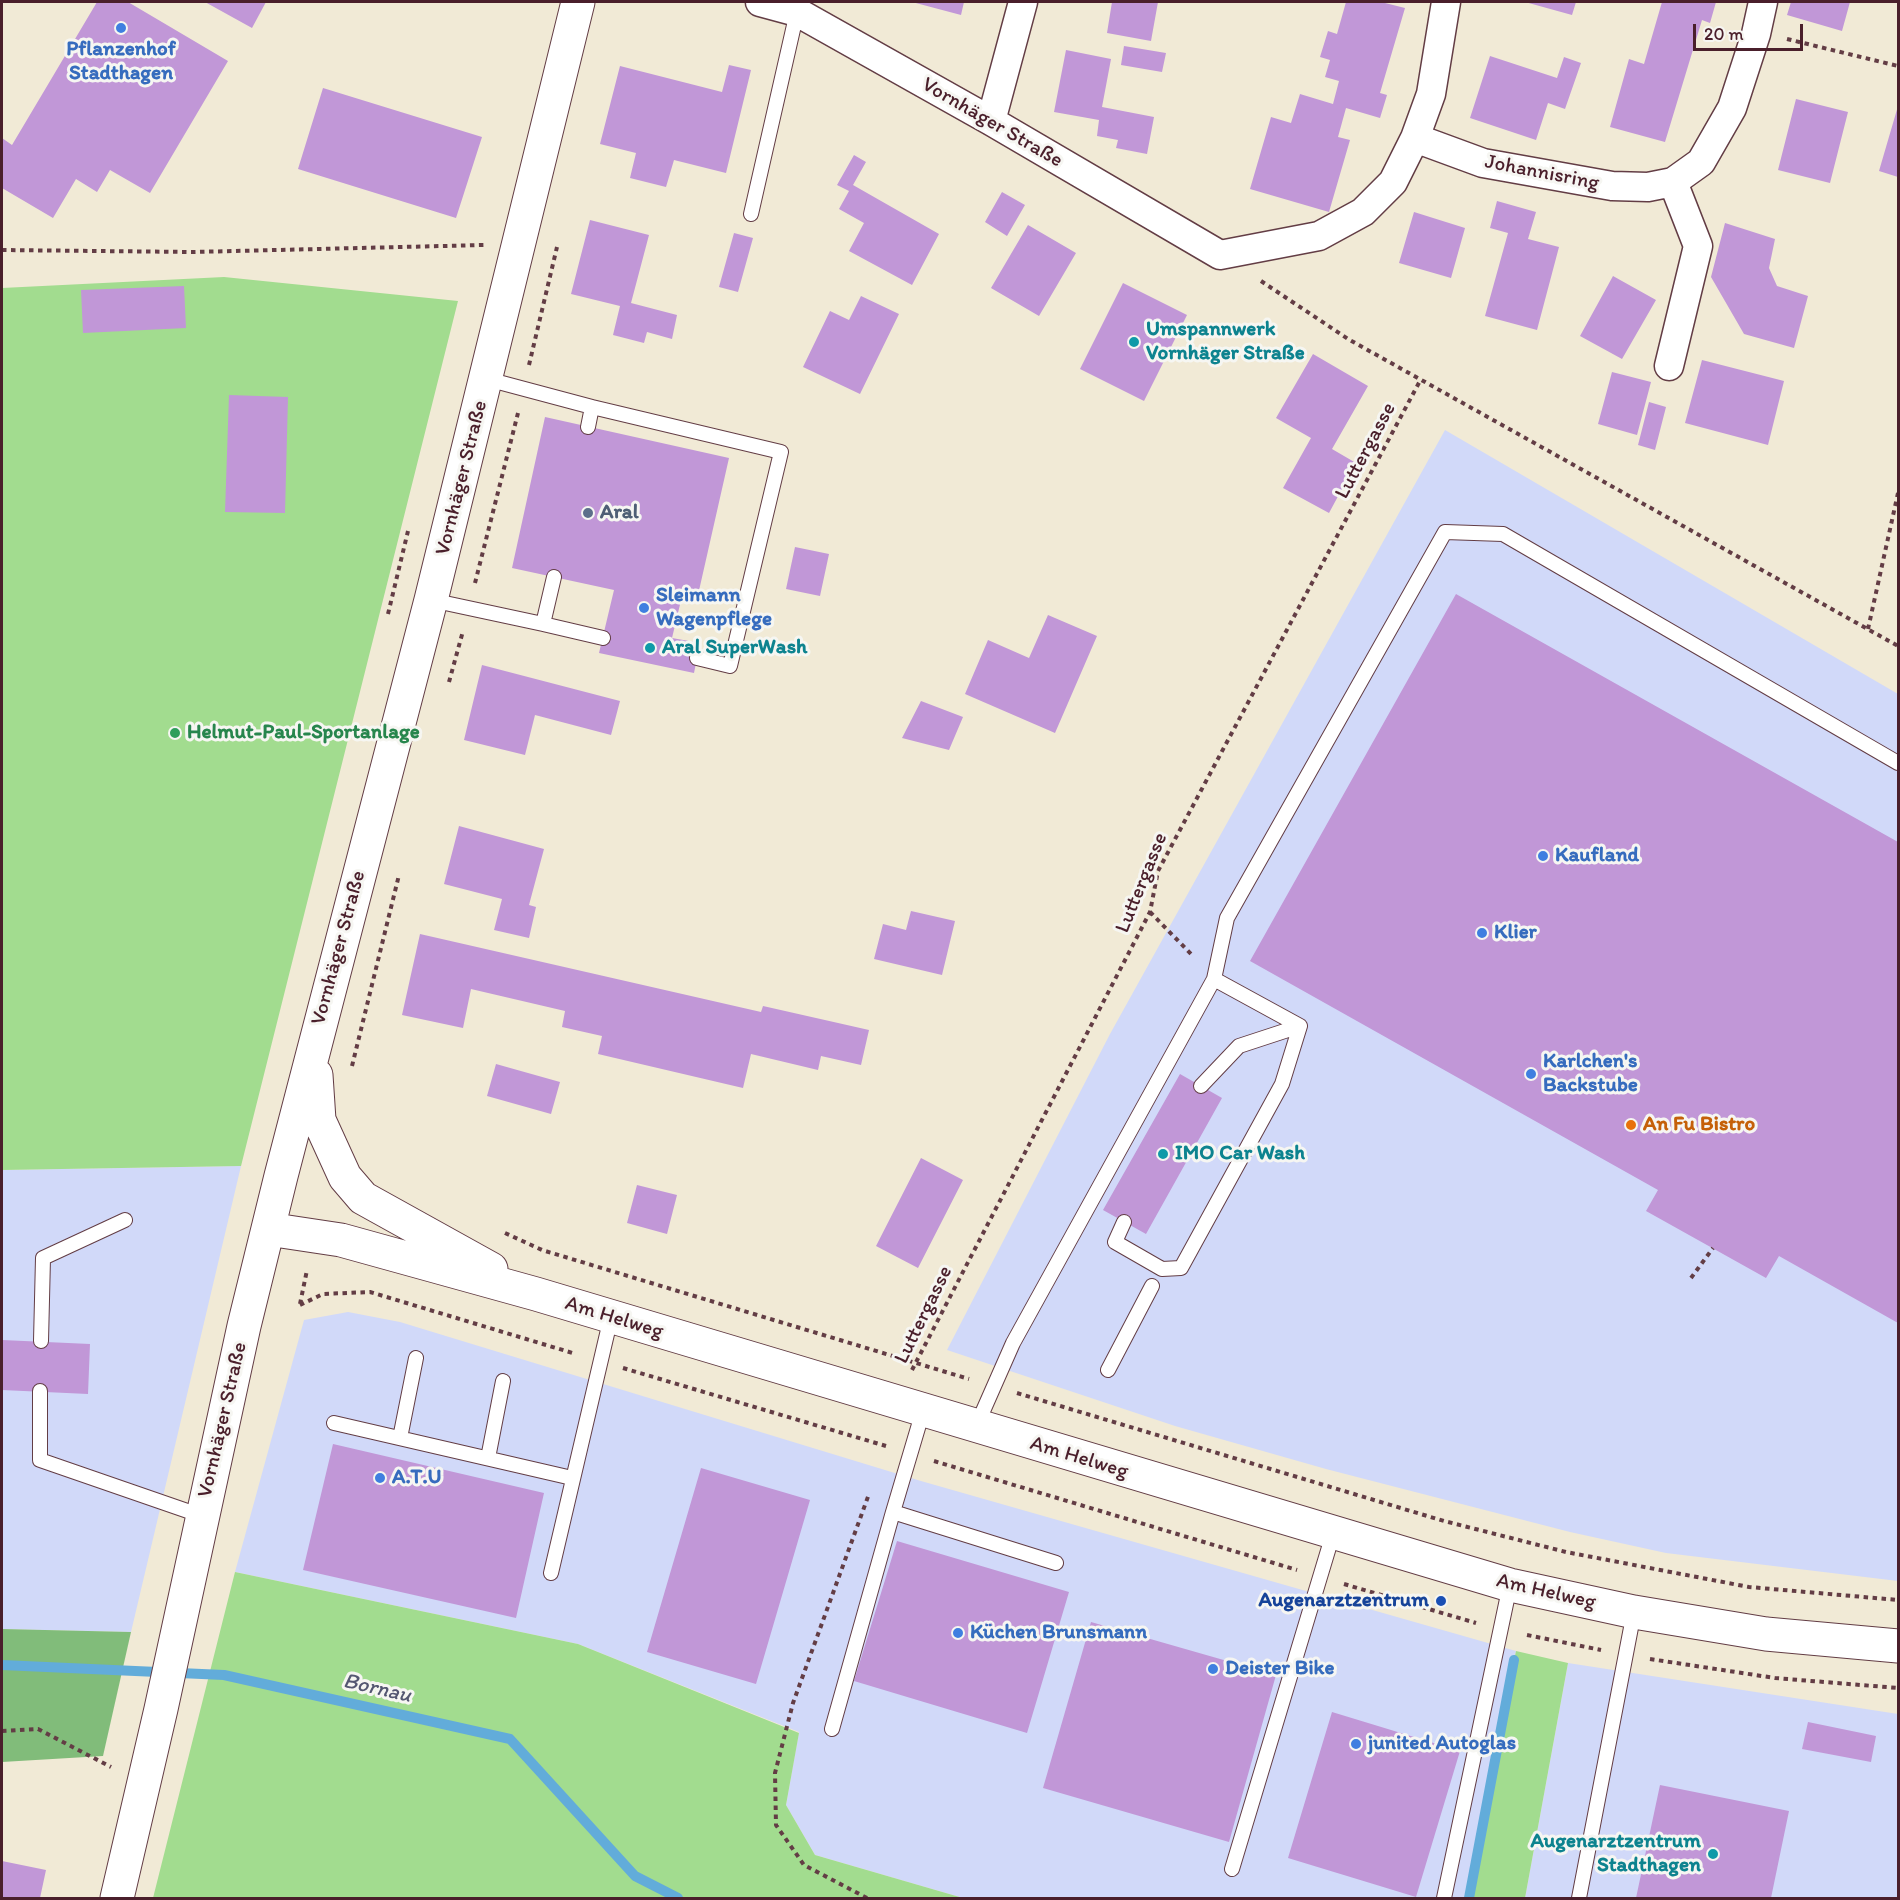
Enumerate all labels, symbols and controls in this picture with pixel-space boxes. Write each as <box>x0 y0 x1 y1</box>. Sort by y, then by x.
scale bar <box>1696 12 1806 50</box>
marker: Pflanzenhof Stadthagen <box>114 21 128 35</box>
text: 20 m <box>1704 23 1744 45</box>
place label: Pflanzenhof Stadthagen <box>66 37 176 87</box>
street label: Vornhäger Straße <box>917 72 1067 174</box>
street label: Johannisring <box>1483 150 1601 196</box>
place label: Umspannwerk Vornhäger Straße <box>1146 317 1305 367</box>
marker: Umspannwerk Vornhäger Straße <box>1127 335 1141 349</box>
street label: Vornhäger Straße <box>431 398 493 558</box>
street label: Luttergasse <box>1330 398 1402 504</box>
place label: Aral <box>600 500 639 526</box>
marker: Aral <box>581 506 595 520</box>
place label: Sleimann Wagenpflege <box>656 583 772 633</box>
marker: Sleimann Wagenpflege <box>637 601 651 615</box>
place label: Aral SuperWash <box>662 635 807 661</box>
marker: Aral SuperWash <box>643 641 657 655</box>
place label: Helmut-Paul-Sportanlage <box>187 720 420 746</box>
marker: Helmut-Paul-Sportanlage <box>168 726 182 740</box>
street label: Luttergasse <box>1111 829 1173 937</box>
place label: Kaufland <box>1555 843 1639 869</box>
marker: Kaufland <box>1536 849 1550 863</box>
street label: Vornhäger Straße <box>306 868 372 1028</box>
place label: Klier <box>1494 920 1537 946</box>
marker: Klier <box>1475 926 1489 940</box>
place label: Karlchen's Backstube <box>1543 1049 1638 1099</box>
marker: Karlchen's Backstube <box>1524 1067 1538 1081</box>
place label: An Fu Bistro <box>1643 1112 1755 1138</box>
marker: An Fu Bistro <box>1624 1118 1638 1132</box>
place label: IMO Car Wash <box>1175 1141 1305 1167</box>
marker: IMO Car Wash <box>1156 1147 1170 1161</box>
street label: Luttergasse <box>890 1262 958 1368</box>
street label: Am Helweg <box>562 1291 666 1345</box>
street label: Vornhäger Straße <box>193 1340 253 1500</box>
street label: Am Helweg <box>1027 1431 1131 1485</box>
place label: A.T.U <box>392 1465 441 1491</box>
marker: A.T.U <box>373 1471 387 1485</box>
street label: Am Helweg <box>1494 1568 1598 1616</box>
place label: Augenarztzentrum <box>1258 1588 1429 1614</box>
marker: Augenarztzentrum <box>1434 1594 1448 1608</box>
place label: Küchen Brunsmann <box>970 1620 1147 1646</box>
marker: Küchen Brunsmann <box>951 1626 965 1640</box>
place label: Deister Bike <box>1225 1656 1334 1682</box>
marker: Deister Bike <box>1206 1662 1220 1676</box>
water label: Bornau <box>340 1668 414 1710</box>
place label: junited Autoglas <box>1368 1731 1516 1757</box>
marker: junited Autoglas <box>1349 1737 1363 1751</box>
place label: Augenarztzentrum Stadthagen <box>1530 1829 1701 1879</box>
marker: Augenarztzentrum Stadthagen <box>1706 1847 1720 1861</box>

